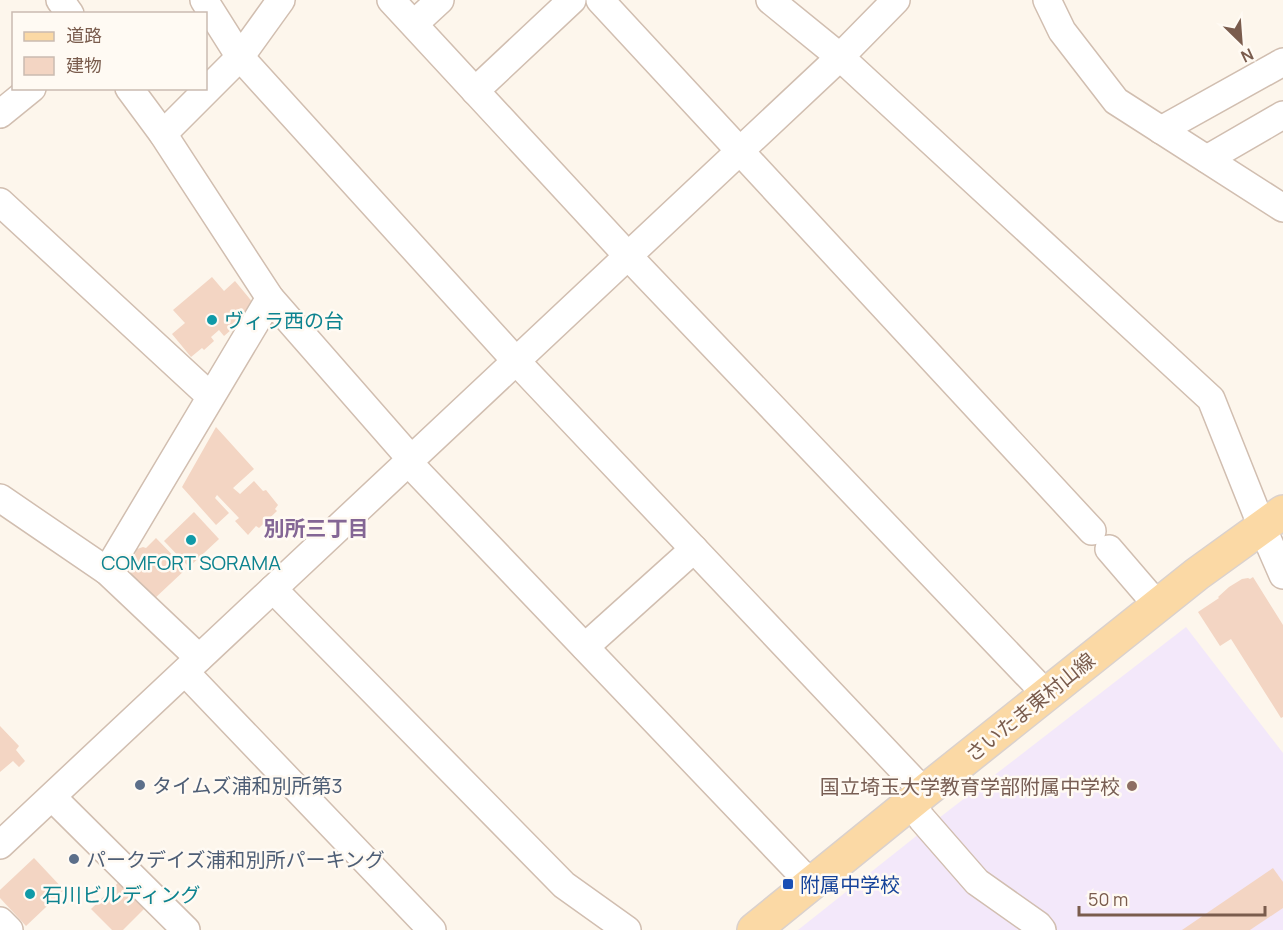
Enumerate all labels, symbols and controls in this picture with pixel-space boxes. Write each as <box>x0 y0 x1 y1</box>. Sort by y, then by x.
legend <box>12 12 207 90</box>
north arrow <box>1211 12 1271 72</box>
text: 道路 <box>66 23 102 47</box>
text: N <box>1237 43 1257 68</box>
text: 建物 <box>66 53 102 77</box>
place label: ヴィラ西の台 <box>224 307 344 334</box>
marker: ヴィラ西の台 <box>205 313 219 327</box>
district label: 別所三丁目 <box>264 514 369 542</box>
marker: COMFORT SORAMA <box>184 533 198 547</box>
place label: COMFORT SORAMA <box>101 549 281 576</box>
street label: さいたま東村山線 <box>960 646 1100 768</box>
place label: タイムズ浦和別所第3 <box>152 772 343 799</box>
place label: 国立埼玉大学教育学部附属中学校 <box>820 773 1120 800</box>
marker: タイムズ浦和別所第3 <box>133 778 147 792</box>
marker: 国立埼玉大学教育学部附属中学校 <box>1125 779 1139 793</box>
place label: パークデイズ浦和別所パーキング <box>86 846 385 873</box>
marker: パークデイズ浦和別所パーキング <box>67 852 81 866</box>
place label: 附属中学校 <box>800 871 900 898</box>
marker: 附属中学校 <box>781 877 795 891</box>
scale bar <box>1079 879 1265 917</box>
place label: 石川ビルディング <box>42 881 201 908</box>
marker: 石川ビルディング <box>23 887 37 901</box>
text: 50 m <box>1088 887 1128 911</box>

